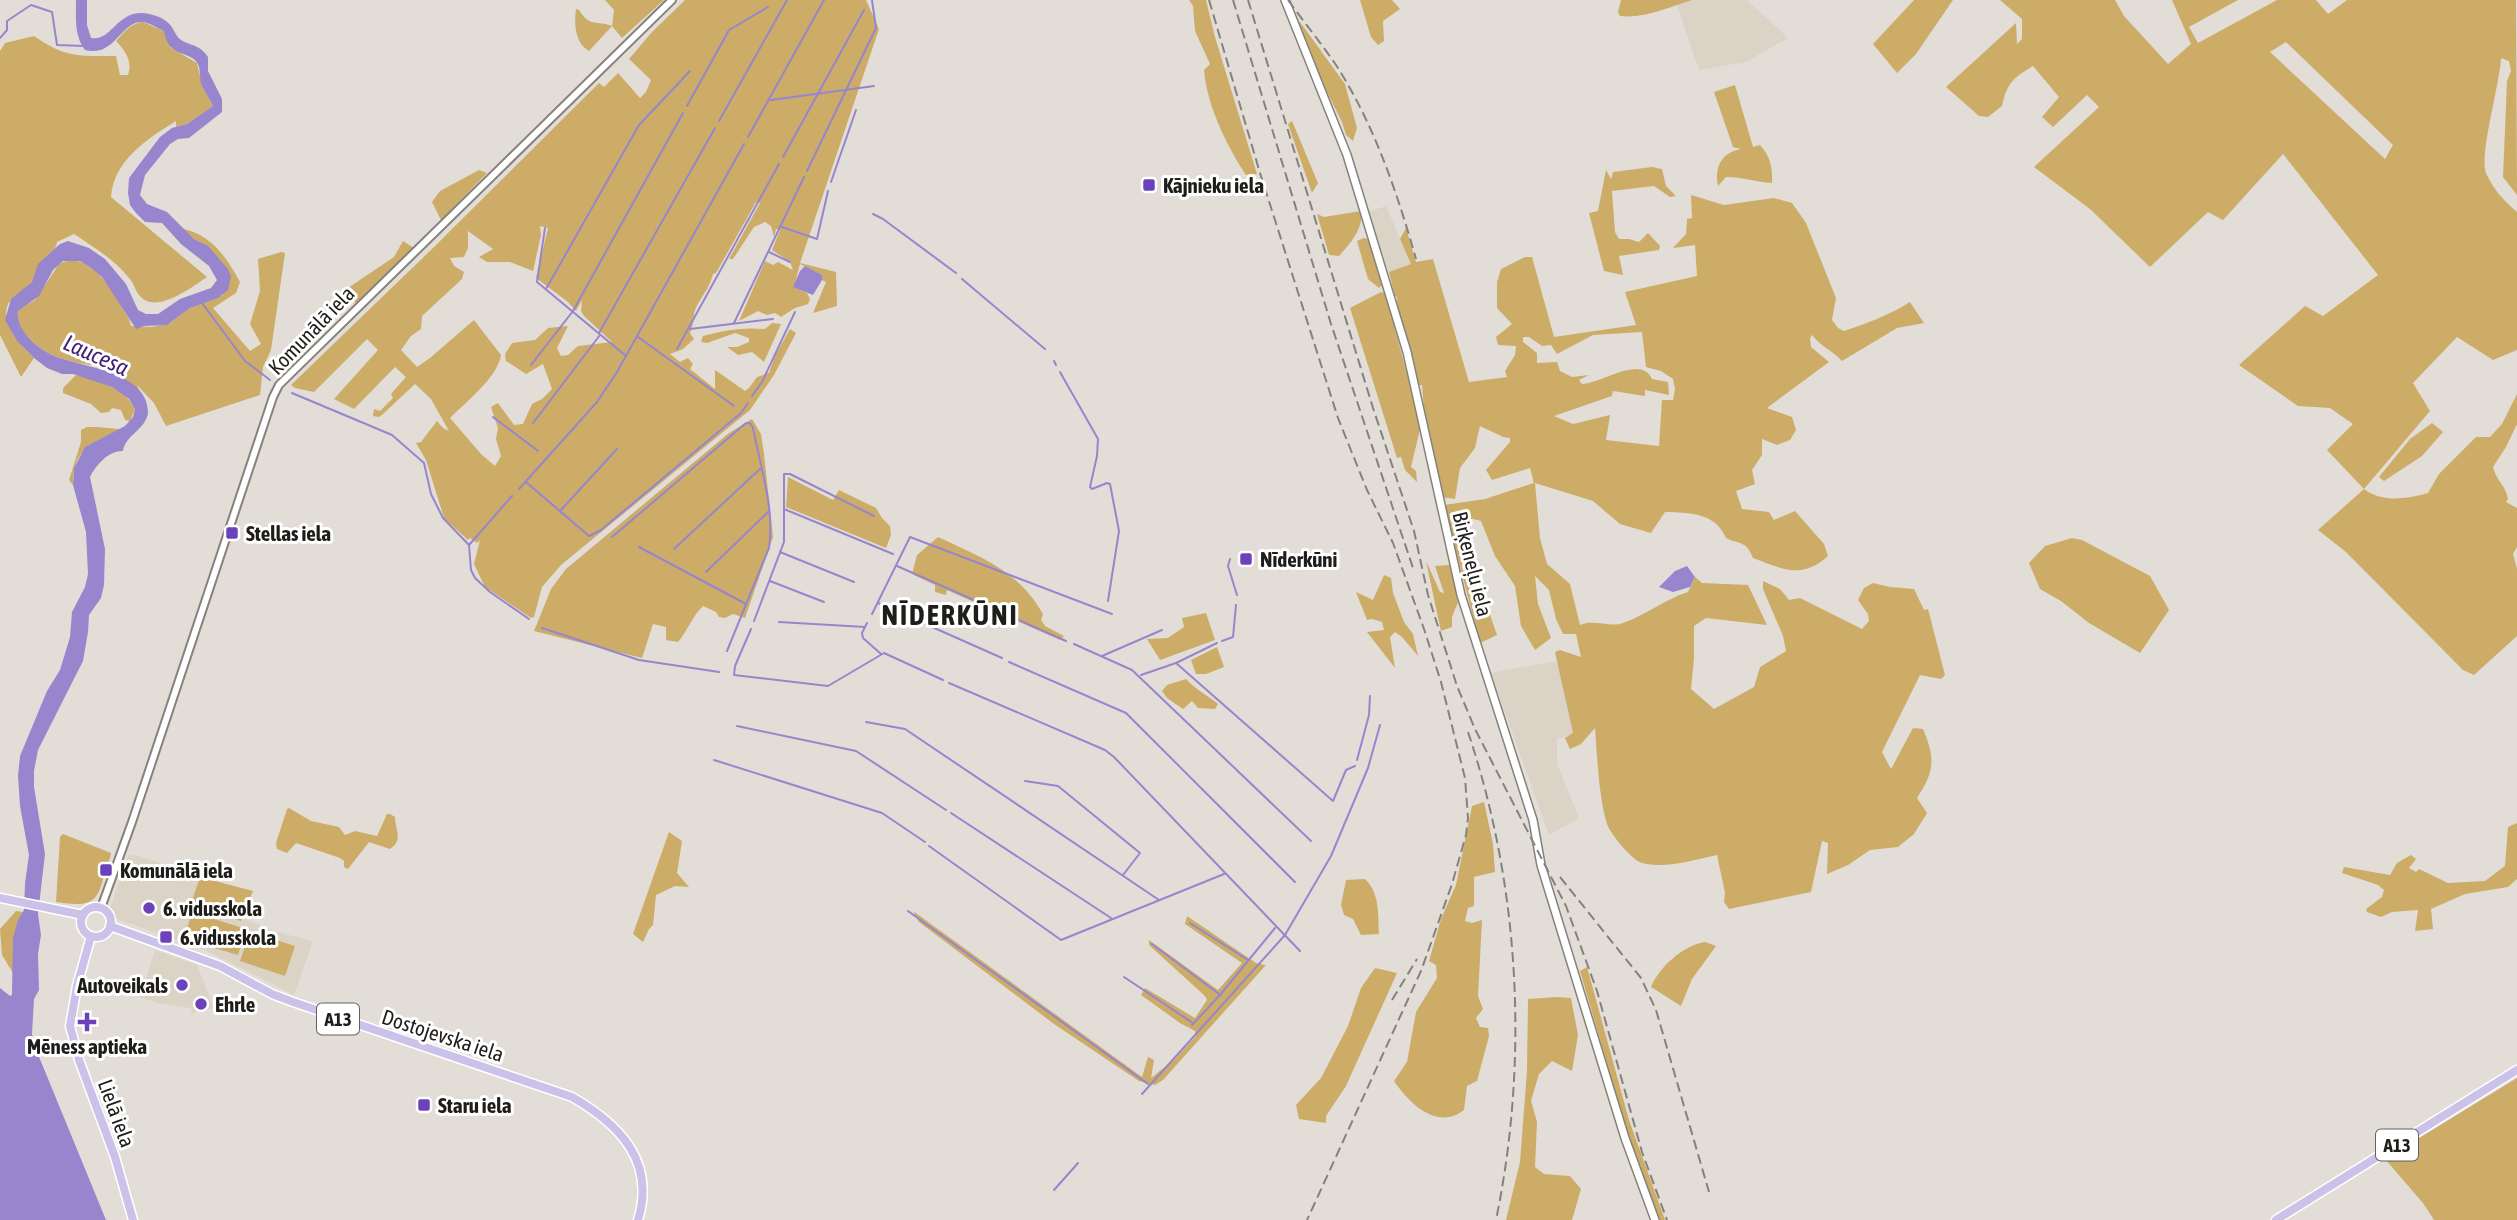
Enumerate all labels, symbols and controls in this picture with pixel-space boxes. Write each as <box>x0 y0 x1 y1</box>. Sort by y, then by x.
place label: Kājnieku iela <box>1163 173 1264 197</box>
marker: Kājnieku iela <box>1141 177 1157 193</box>
street label: Komunālā iela <box>263 281 359 379</box>
water label: Laucesa <box>59 329 133 381</box>
street label: Birķeneļu iela <box>1448 509 1498 619</box>
place label: Stellas iela <box>246 521 331 545</box>
marker: Stellas iela <box>224 525 240 541</box>
place label: Nīderkūni <box>1260 547 1337 571</box>
marker: Nīderkūni <box>1238 551 1254 567</box>
district label: NĪDERKŪNI <box>881 599 1019 631</box>
place label: Komunālā iela <box>120 858 233 882</box>
marker: Komunālā iela <box>98 862 114 878</box>
place label: 6. vidusskola <box>163 896 262 920</box>
marker: 6. vidusskola <box>141 900 157 916</box>
place label: 6.vidusskola <box>180 925 276 949</box>
marker: 6.vidusskola <box>158 929 174 945</box>
place label: Autoveikals <box>76 973 169 997</box>
marker: Autoveikals <box>174 977 190 993</box>
place label: Ehrle <box>215 992 255 1016</box>
marker: Ehrle <box>193 996 209 1012</box>
road number: A13 <box>317 1004 359 1035</box>
street label: Dostojevska iela <box>379 1004 507 1066</box>
marker: Mēness aptieka <box>79 1014 95 1030</box>
place label: Mēness aptieka <box>27 1034 147 1058</box>
street label: Lielā iela <box>94 1076 140 1150</box>
place label: Staru iela <box>438 1093 512 1117</box>
marker: Staru iela <box>416 1097 432 1113</box>
road number: A13 <box>2376 1130 2418 1161</box>

